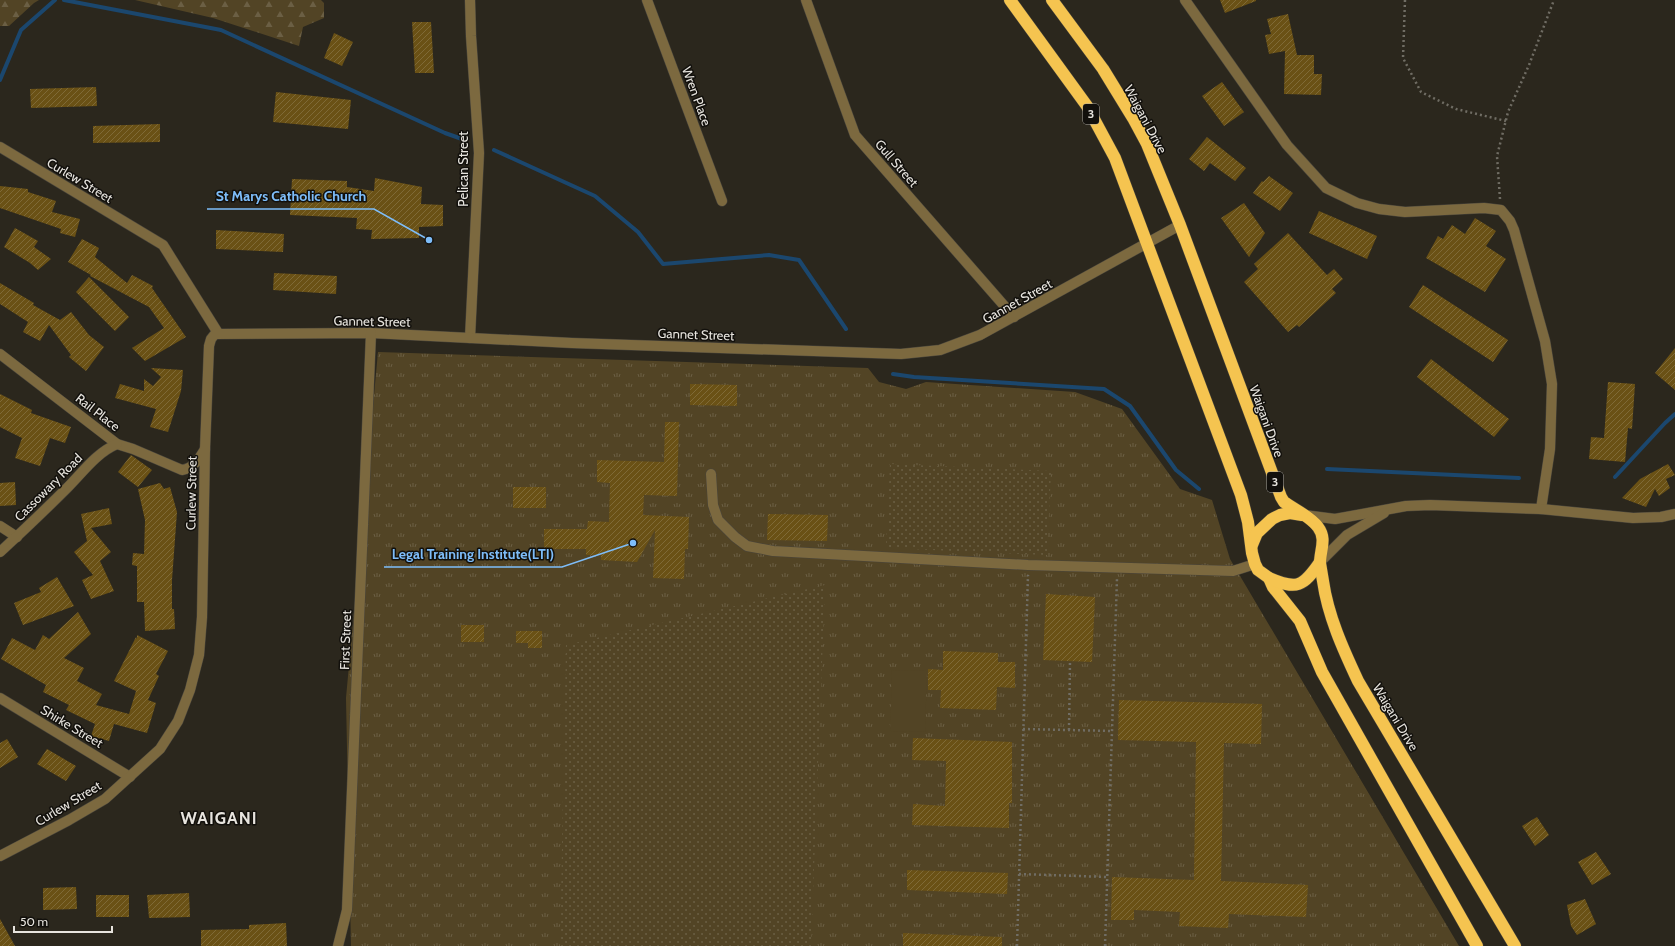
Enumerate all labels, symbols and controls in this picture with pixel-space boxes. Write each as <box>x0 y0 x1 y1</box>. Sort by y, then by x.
street label: Wren Place <box>679 64 715 128</box>
street label: Waigani Drive <box>1121 82 1171 156</box>
road number: 3 <box>1083 104 1099 124</box>
street label: Pelican Street <box>455 131 471 207</box>
street label: Gull Street <box>872 136 922 191</box>
street label: Curlew Street <box>44 154 116 206</box>
callout: St Marys Catholic Church <box>207 183 374 209</box>
text: St Marys Catholic Church <box>216 187 366 205</box>
street label: Gannet Street <box>979 275 1055 327</box>
street label: Gannet Street <box>333 312 411 330</box>
street label: Gannet Street <box>657 325 735 343</box>
street label: Waigani Drive <box>1247 383 1288 460</box>
street label: Rail Place <box>73 390 124 434</box>
street label: Cassowary Road <box>11 450 85 524</box>
street label: Curlew Street <box>182 455 200 530</box>
road number: 3 <box>1267 472 1283 492</box>
callout: Legal Training Institute(LTI) <box>384 541 562 567</box>
text: Legal Training Institute(LTI) <box>392 545 554 563</box>
street label: First Street <box>336 609 354 670</box>
street label: Waigani Drive <box>1370 680 1422 754</box>
street label: Shirke Street <box>38 701 107 751</box>
street label: Curlew Street <box>32 777 104 829</box>
district label: WAIGANI <box>181 808 257 828</box>
scale bar <box>14 908 112 934</box>
text: 50 m <box>20 914 48 929</box>

